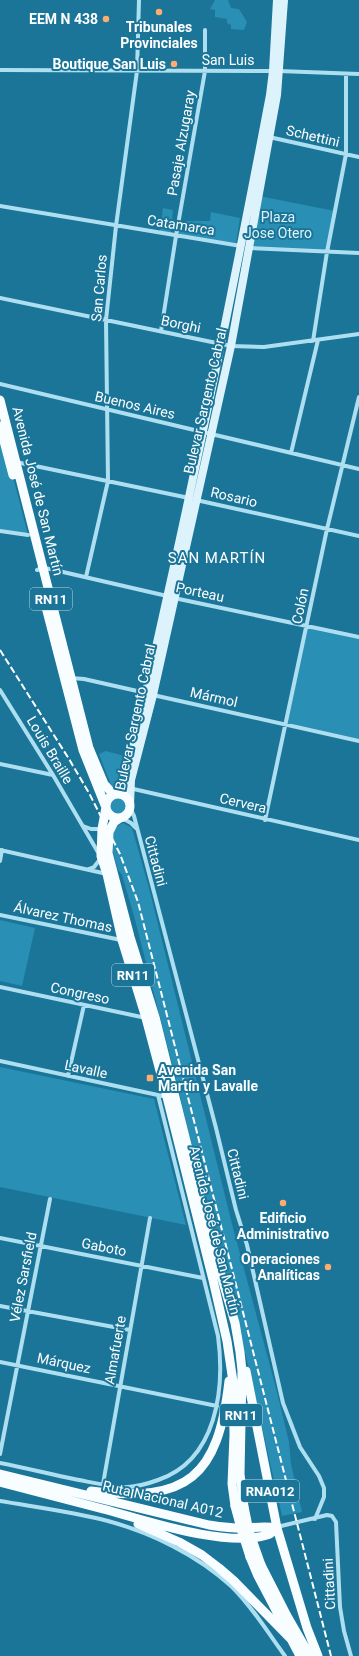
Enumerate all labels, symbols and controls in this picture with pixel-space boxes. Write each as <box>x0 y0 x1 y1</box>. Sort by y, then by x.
marker: Tribunales Provinciales <box>154 7 164 17</box>
place label: EEM N 438 <box>29 11 98 27</box>
marker: EEM N 438 <box>101 14 111 24</box>
place label: Tribunales Provinciales <box>120 19 198 51</box>
street label: San Luis <box>202 52 254 68</box>
place label: Boutique San Luis <box>53 56 166 72</box>
marker: Boutique San Luis <box>169 59 179 69</box>
street label: Pasaje Alzugaray <box>164 89 198 197</box>
street label: Schettini <box>285 122 341 150</box>
park label: Plaza Jose Otero <box>244 209 312 241</box>
street label: Catamarca <box>146 212 216 238</box>
street label: San Carlos <box>88 254 110 322</box>
street label: Borghi <box>160 312 202 336</box>
street label: Bulevar Sargento Cabral <box>180 326 230 476</box>
street label: Buenos Aires <box>93 388 177 422</box>
street label: Avenida José de San Martín <box>9 405 67 577</box>
street label: Rosario <box>209 484 259 510</box>
district label: SAN MARTÍN <box>168 549 266 567</box>
street label: Porteau <box>174 579 226 605</box>
street label: Colón <box>288 587 312 625</box>
road number: RN11 <box>30 588 72 610</box>
street label: Bulevar Sargento Cabral <box>112 642 158 792</box>
street label: Mármol <box>189 684 239 710</box>
street label: Louis Braille <box>24 713 76 787</box>
street label: Cervera <box>218 790 268 816</box>
street label: Cittadini <box>142 834 170 888</box>
street label: Álvarez Thomas <box>12 898 114 935</box>
road number: RN11 <box>112 964 154 986</box>
street label: Congreso <box>49 979 111 1007</box>
street label: Lavalle <box>63 1057 109 1081</box>
place label: Avenida San Martín y Lavalle <box>158 1062 258 1094</box>
marker: Avenida San Martín y Lavalle <box>145 1073 155 1083</box>
street label: Avenida José de San Martín <box>186 1144 244 1316</box>
street label: Cittadini <box>224 1147 252 1201</box>
marker: Edificio Administrativo <box>278 1198 288 1208</box>
place label: Edificio Administrativo <box>237 1210 329 1242</box>
street label: Vélez Sarsfield <box>6 1230 40 1324</box>
street label: Gaboto <box>80 1235 128 1259</box>
place label: Operaciones Analíticas <box>241 1251 320 1283</box>
marker: Operaciones Analíticas <box>323 1262 333 1272</box>
street label: Almafuerte <box>101 1314 129 1386</box>
street label: Márquez <box>36 1350 92 1377</box>
road number: RN11 <box>220 1404 262 1426</box>
street label: Ruta Nacional A012 <box>101 1477 225 1521</box>
road number: RNA012 <box>241 1480 299 1502</box>
street label: Cittadini <box>320 1558 338 1610</box>

